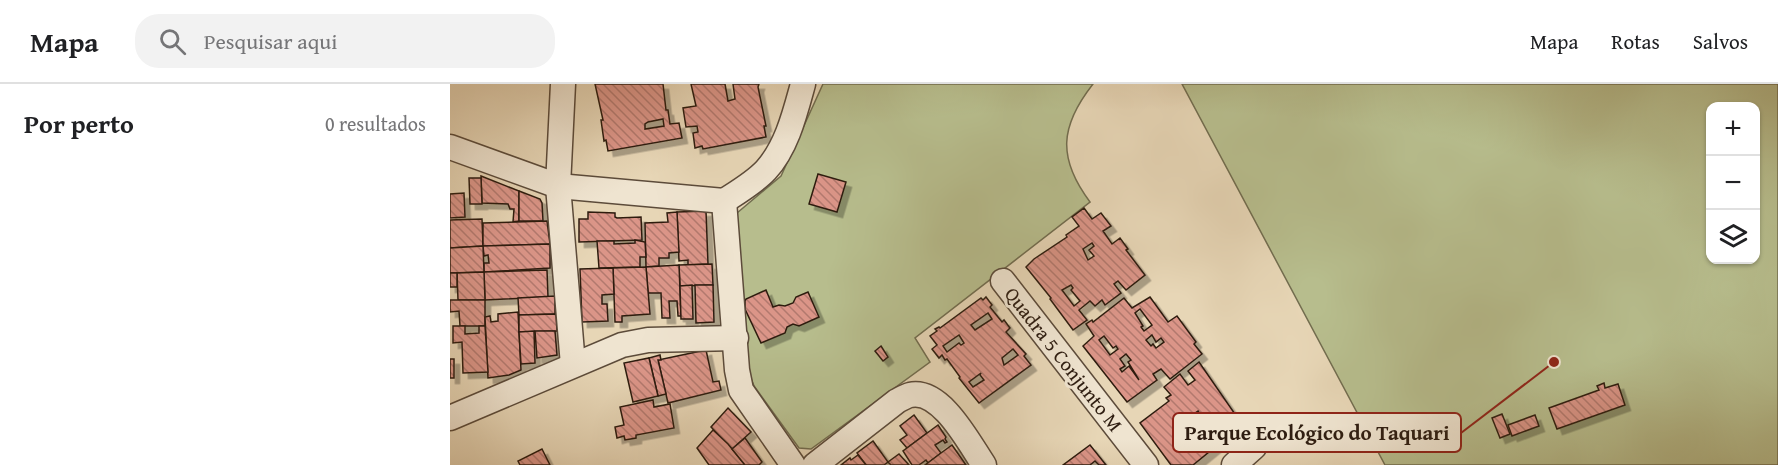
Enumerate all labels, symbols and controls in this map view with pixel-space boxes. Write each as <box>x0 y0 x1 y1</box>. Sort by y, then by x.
search box <box>135 14 555 68</box>
text: Mapa <box>30 21 99 62</box>
icon: search <box>156 25 189 58</box>
text: Pesquisar aqui <box>204 25 337 57</box>
text: Mapa <box>1530 26 1578 57</box>
text: Rotas <box>1611 26 1660 57</box>
text: Salvos <box>1693 26 1748 57</box>
map controls <box>1706 102 1760 264</box>
button: + <box>1706 102 1760 156</box>
text: Por perto <box>24 104 134 143</box>
text: 0 resultados <box>325 109 426 138</box>
button: − <box>1706 156 1760 210</box>
button: layers <box>1706 210 1760 264</box>
street label: Quadra 5 Conjunto M <box>998 280 1130 438</box>
callout: Parque Ecológico do Taquari <box>1173 413 1461 452</box>
text: Parque Ecológico do Taquari <box>1185 417 1450 448</box>

